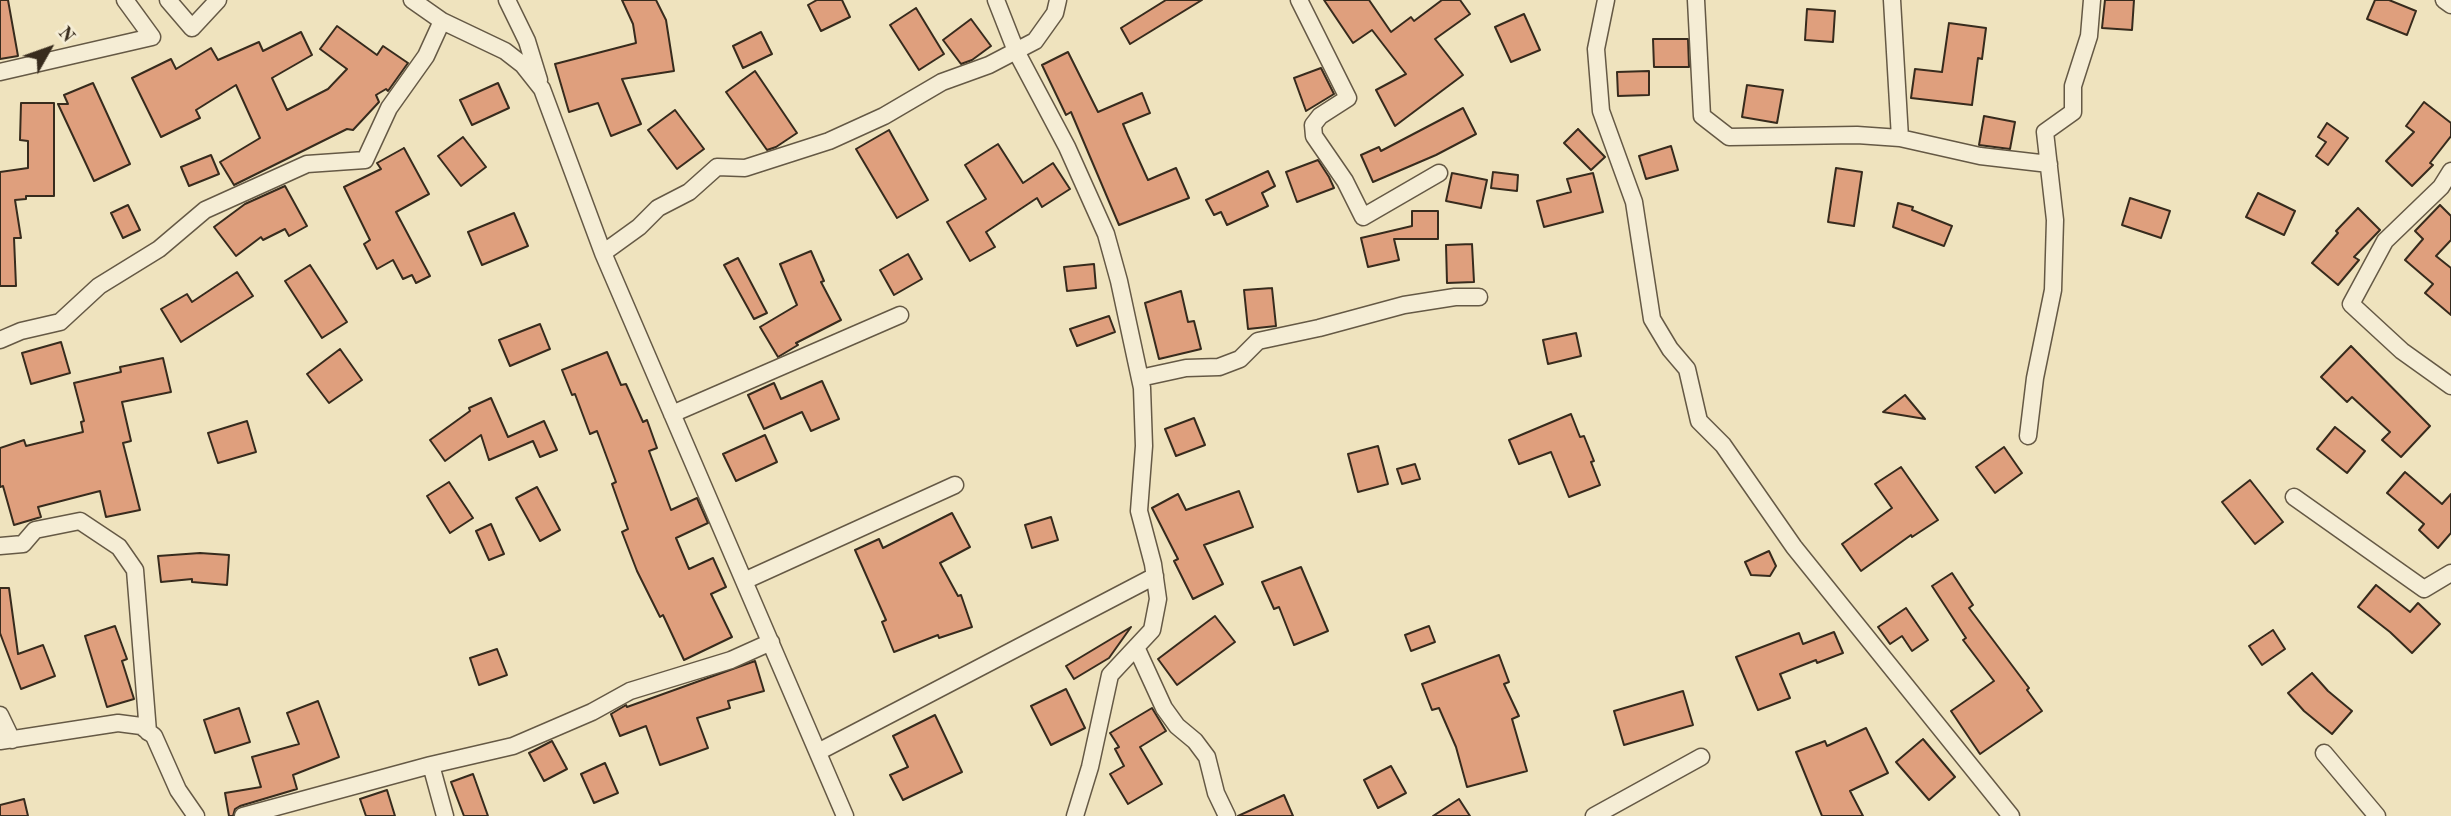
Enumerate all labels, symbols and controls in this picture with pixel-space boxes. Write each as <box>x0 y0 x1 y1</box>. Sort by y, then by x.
north arrow <box>14 14 84 84</box>
text: N <box>54 24 77 47</box>

